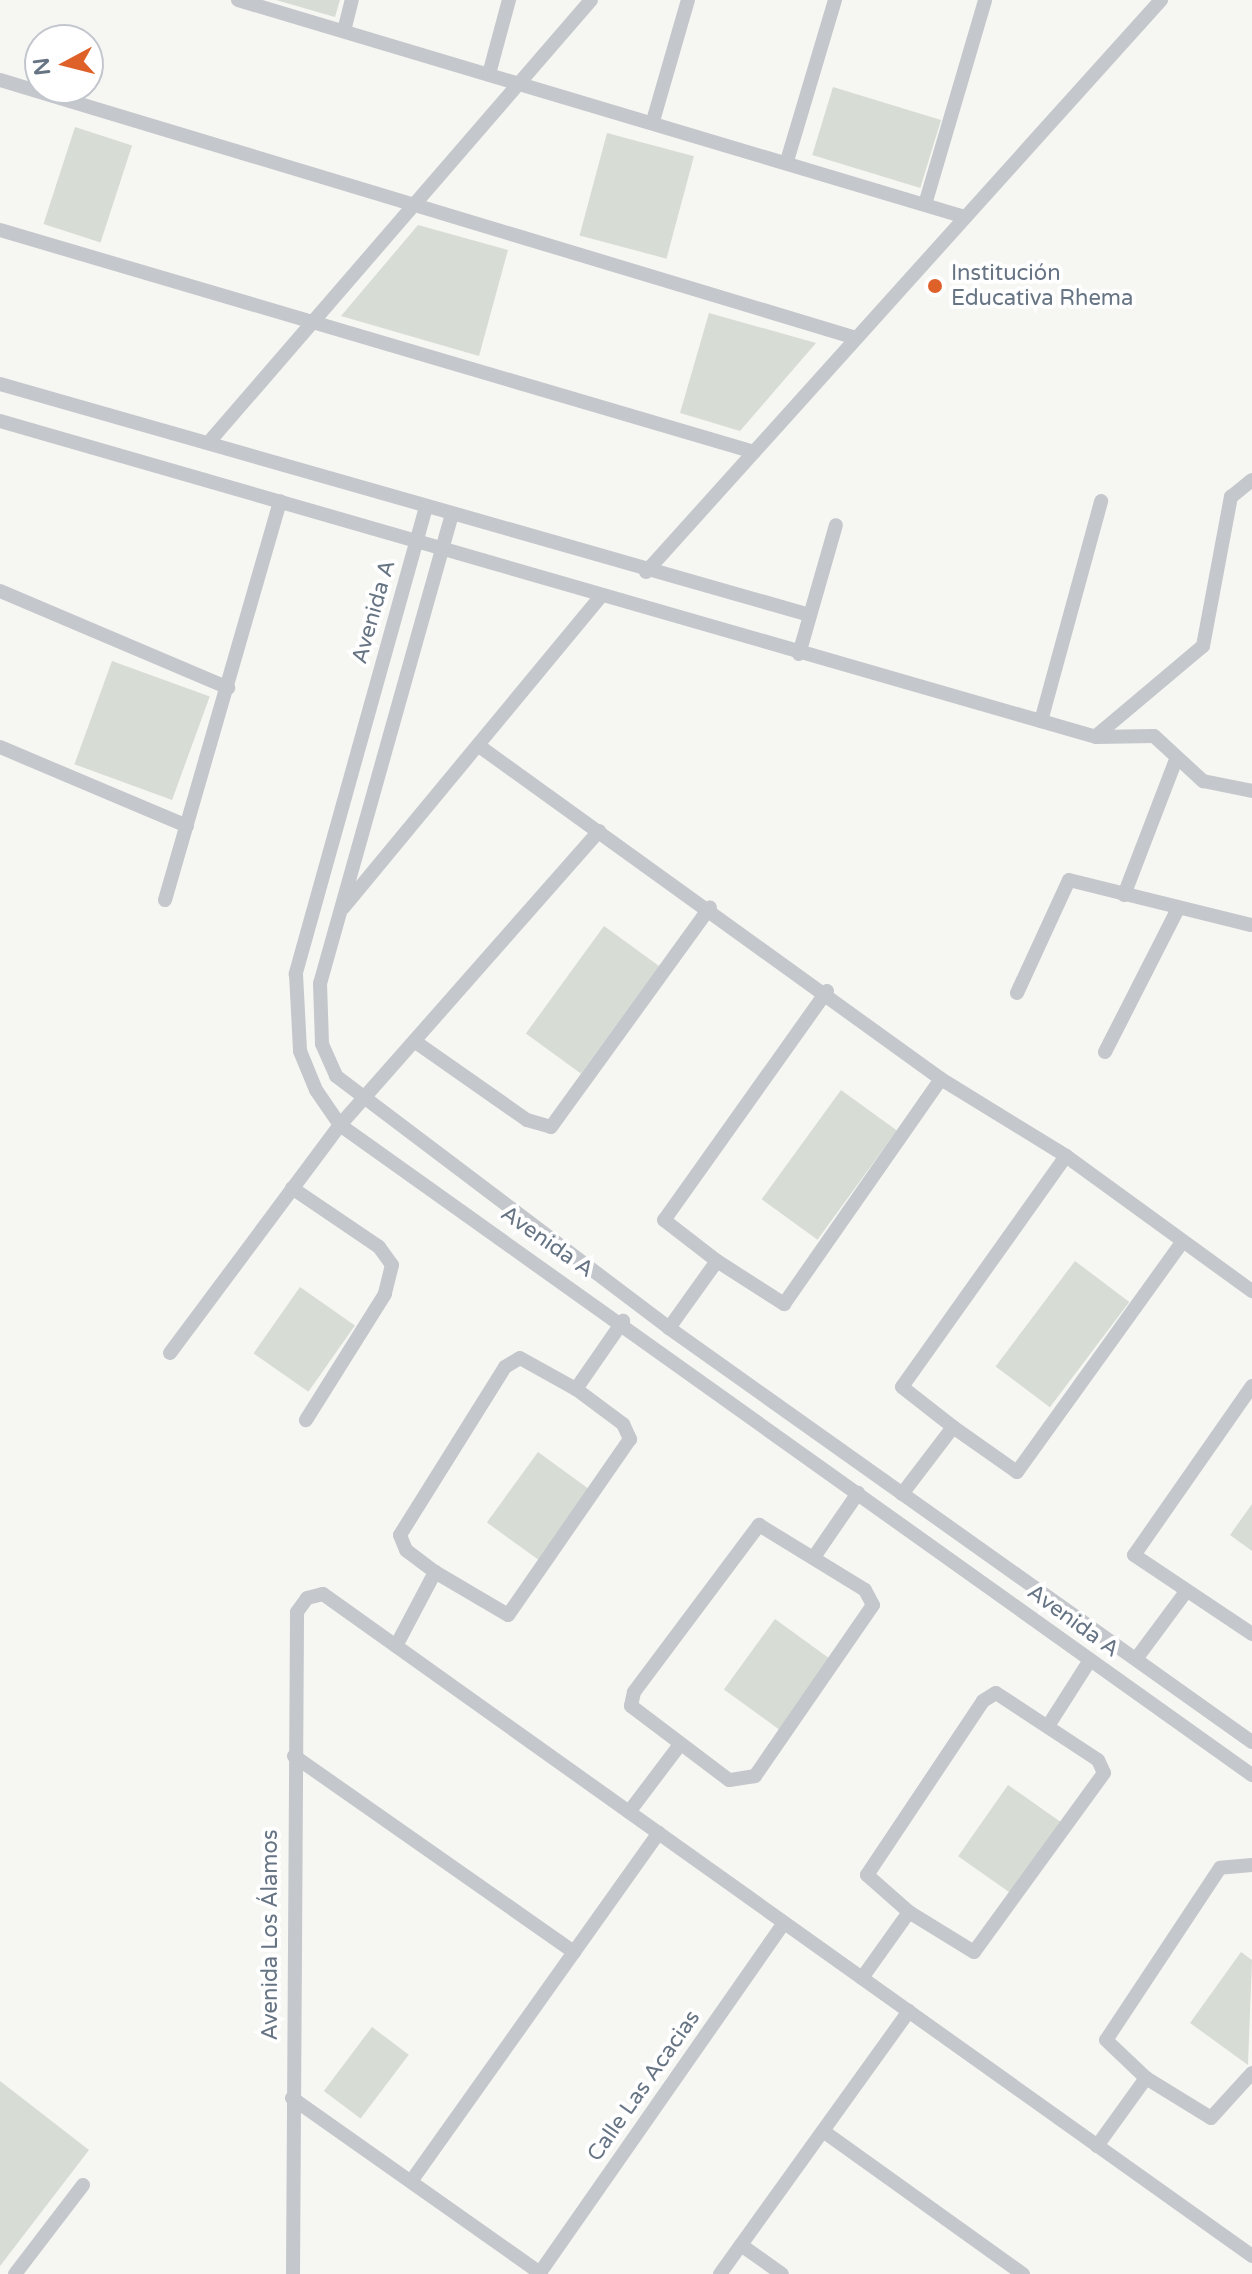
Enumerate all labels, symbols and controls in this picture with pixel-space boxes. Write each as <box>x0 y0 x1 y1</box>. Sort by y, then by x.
north arrow <box>24 24 104 104</box>
text: N <box>28 56 56 77</box>
place label: Institución Educativa Rhema <box>951 260 1133 312</box>
marker: Institución Educativa Rhema <box>926 277 944 295</box>
street label: Avenida A <box>347 557 401 667</box>
street label: Avenida A <box>496 1201 598 1283</box>
street label: Avenida A <box>1022 1579 1124 1663</box>
street label: Avenida Los Álamos <box>258 1829 284 2041</box>
street label: Calle Las Acacias <box>582 2005 706 2167</box>

